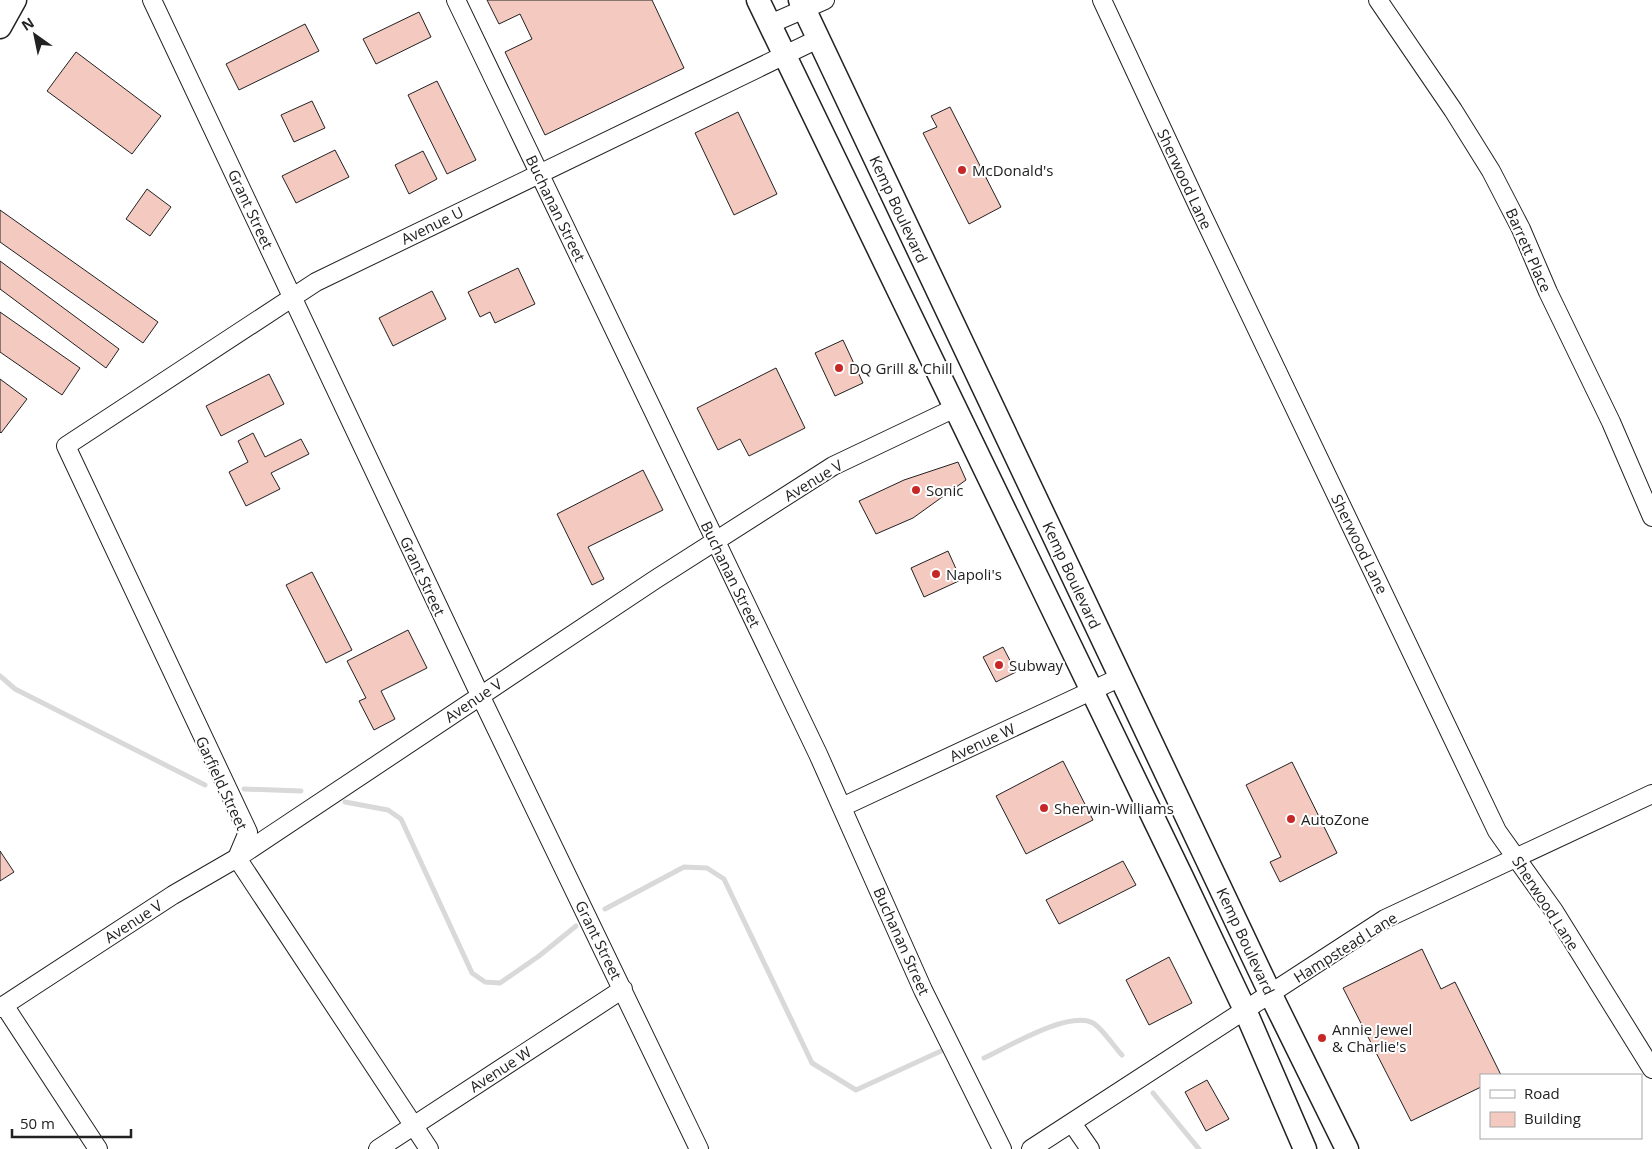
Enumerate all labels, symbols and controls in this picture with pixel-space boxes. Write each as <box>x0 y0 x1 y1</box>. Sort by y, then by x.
north arrow <box>10 10 60 60</box>
text: N <box>18 13 38 35</box>
street label: Sherwood Lane <box>1153 126 1217 232</box>
street label: Buchanan Street <box>522 151 590 265</box>
street label: Kemp Boulevard <box>865 152 933 266</box>
place label: McDonald's <box>972 160 1054 180</box>
marker: McDonald's <box>956 164 968 176</box>
street label: Grant Street <box>224 166 278 252</box>
street label: Avenue U <box>397 201 467 249</box>
street label: Barrett Place <box>1502 205 1556 295</box>
place label: DQ Grill & Chill <box>849 358 953 378</box>
marker: DQ Grill & Chill <box>833 362 845 374</box>
street label: Avenue V <box>780 455 846 505</box>
place label: Sonic <box>926 480 963 500</box>
marker: Sonic <box>910 484 922 496</box>
street label: Sherwood Lane <box>1327 491 1393 597</box>
street label: Buchanan Street <box>697 517 765 631</box>
street label: Kemp Boulevard <box>1038 518 1106 632</box>
street label: Grant Street <box>396 533 450 619</box>
place label: Napoli's <box>946 564 1002 584</box>
marker: Napoli's <box>930 568 942 580</box>
place label: Subway <box>1009 655 1064 675</box>
marker: Subway <box>993 659 1005 671</box>
street label: Avenue V <box>440 673 506 726</box>
street label: Avenue W <box>946 718 1018 766</box>
street label: Garfield Street <box>192 733 252 833</box>
place label: Sherwin-Williams <box>1054 798 1174 818</box>
marker: Sherwin-Williams <box>1038 802 1050 814</box>
place label: AutoZone <box>1301 809 1369 829</box>
marker: AutoZone <box>1285 813 1297 825</box>
street label: Sherwood Lane <box>1508 852 1584 954</box>
street label: Buchanan Street <box>869 884 935 998</box>
street label: Kemp Boulevard <box>1212 884 1280 998</box>
street label: Avenue V <box>100 895 166 947</box>
street label: Grant Street <box>571 897 627 983</box>
street label: Hampstead Lane <box>1289 907 1401 987</box>
place label: Annie Jewel & Charlie's <box>1332 1019 1412 1056</box>
marker: Annie Jewel & Charlie's <box>1316 1032 1328 1044</box>
street label: Avenue W <box>465 1041 535 1096</box>
legend <box>1480 1074 1642 1139</box>
text: Road <box>1524 1083 1560 1103</box>
scale bar <box>12 1106 131 1138</box>
text: Building <box>1524 1108 1581 1128</box>
text: 50 m <box>20 1113 55 1133</box>

